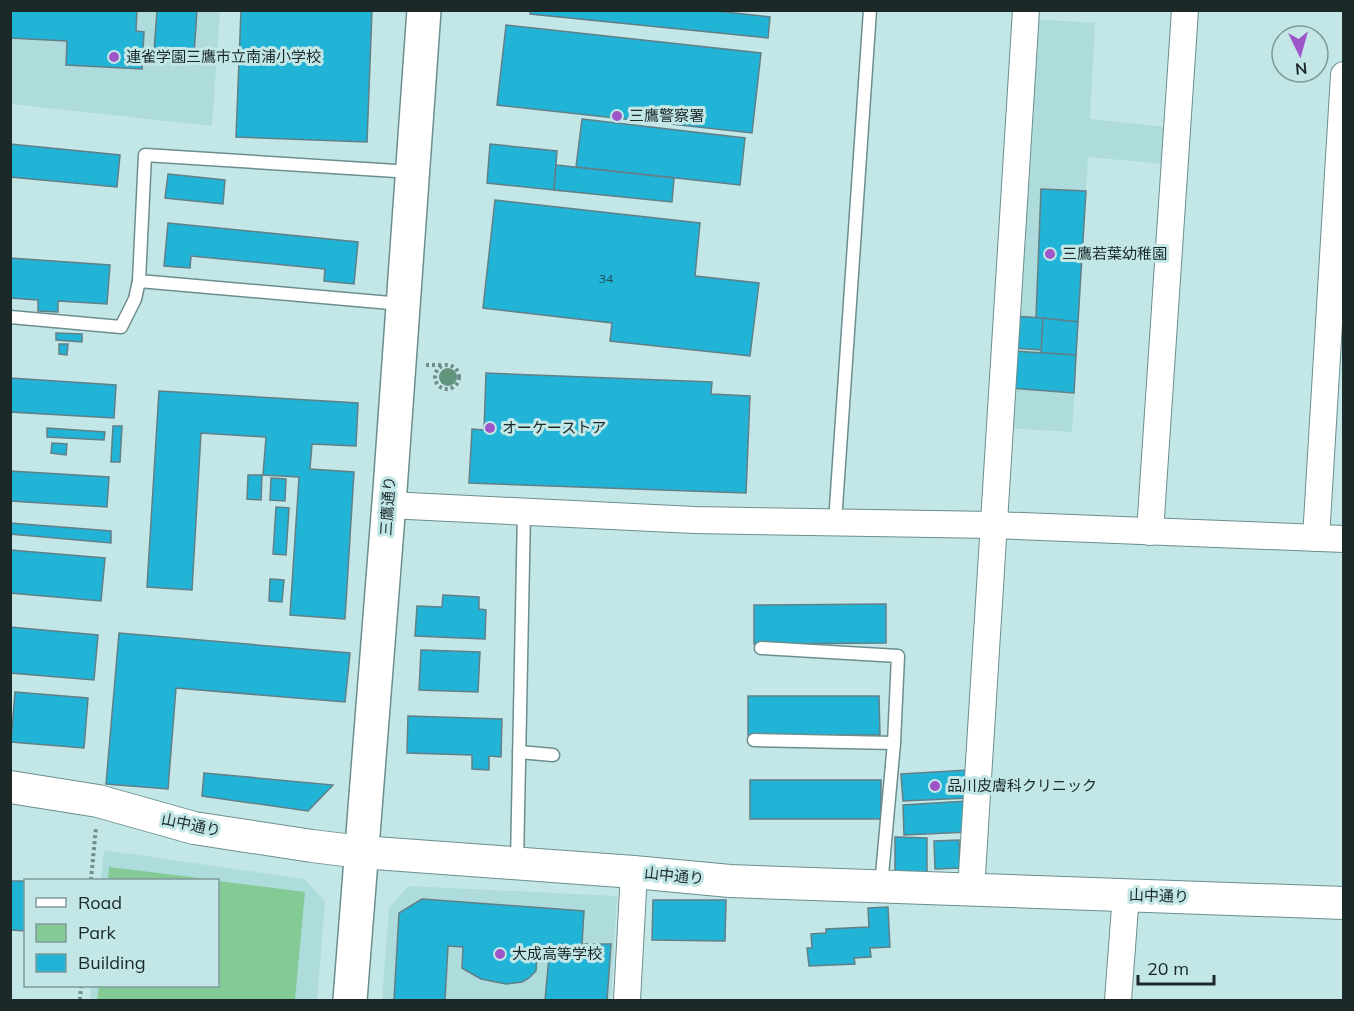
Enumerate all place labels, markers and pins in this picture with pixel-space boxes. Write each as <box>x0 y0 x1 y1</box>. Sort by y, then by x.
place label: 連雀学園三鷹市立南浦小学校 <box>126 47 321 66</box>
marker: 連雀学園三鷹市立南浦小学校 <box>107 50 121 64</box>
place label: 三鷹警察署 <box>629 106 704 125</box>
marker: 三鷹警察署 <box>610 109 624 123</box>
place label: 三鷹若葉幼稚園 <box>1062 244 1167 263</box>
marker: 三鷹若葉幼稚園 <box>1043 247 1057 261</box>
place label: オーケーストア <box>502 418 606 437</box>
marker: オーケーストア <box>483 421 497 435</box>
place label: 品川皮膚科クリニック <box>947 776 1097 795</box>
marker: 品川皮膚科クリニック <box>928 779 942 793</box>
place label: 大成高等学校 <box>512 944 602 963</box>
marker: 大成高等学校 <box>493 947 507 961</box>

